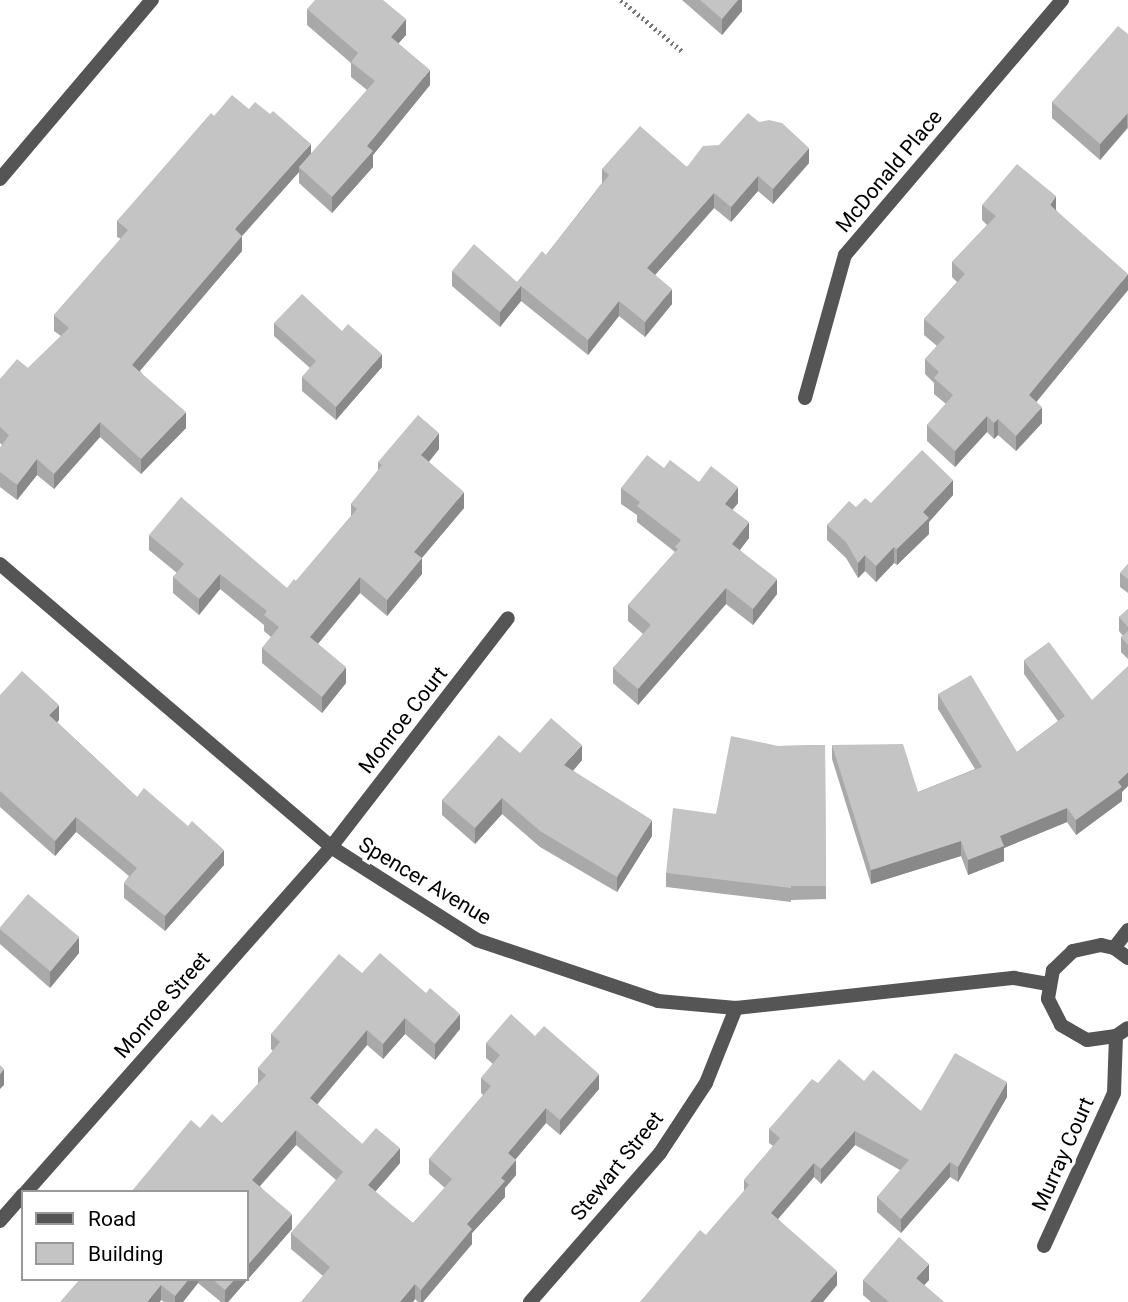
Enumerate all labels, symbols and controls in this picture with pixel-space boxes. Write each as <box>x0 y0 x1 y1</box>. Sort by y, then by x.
street label: McDonald Place <box>830 105 948 237</box>
street label: Monroe Court <box>353 661 453 779</box>
street label: Spencer Avenue <box>354 832 496 930</box>
street label: Monroe Street <box>109 947 215 1063</box>
street label: Murray Court <box>1027 1093 1099 1215</box>
street label: Stewart Street <box>565 1106 669 1226</box>
legend <box>21 1190 248 1281</box>
text: Road <box>88 1207 136 1231</box>
text: Building <box>88 1242 163 1266</box>

